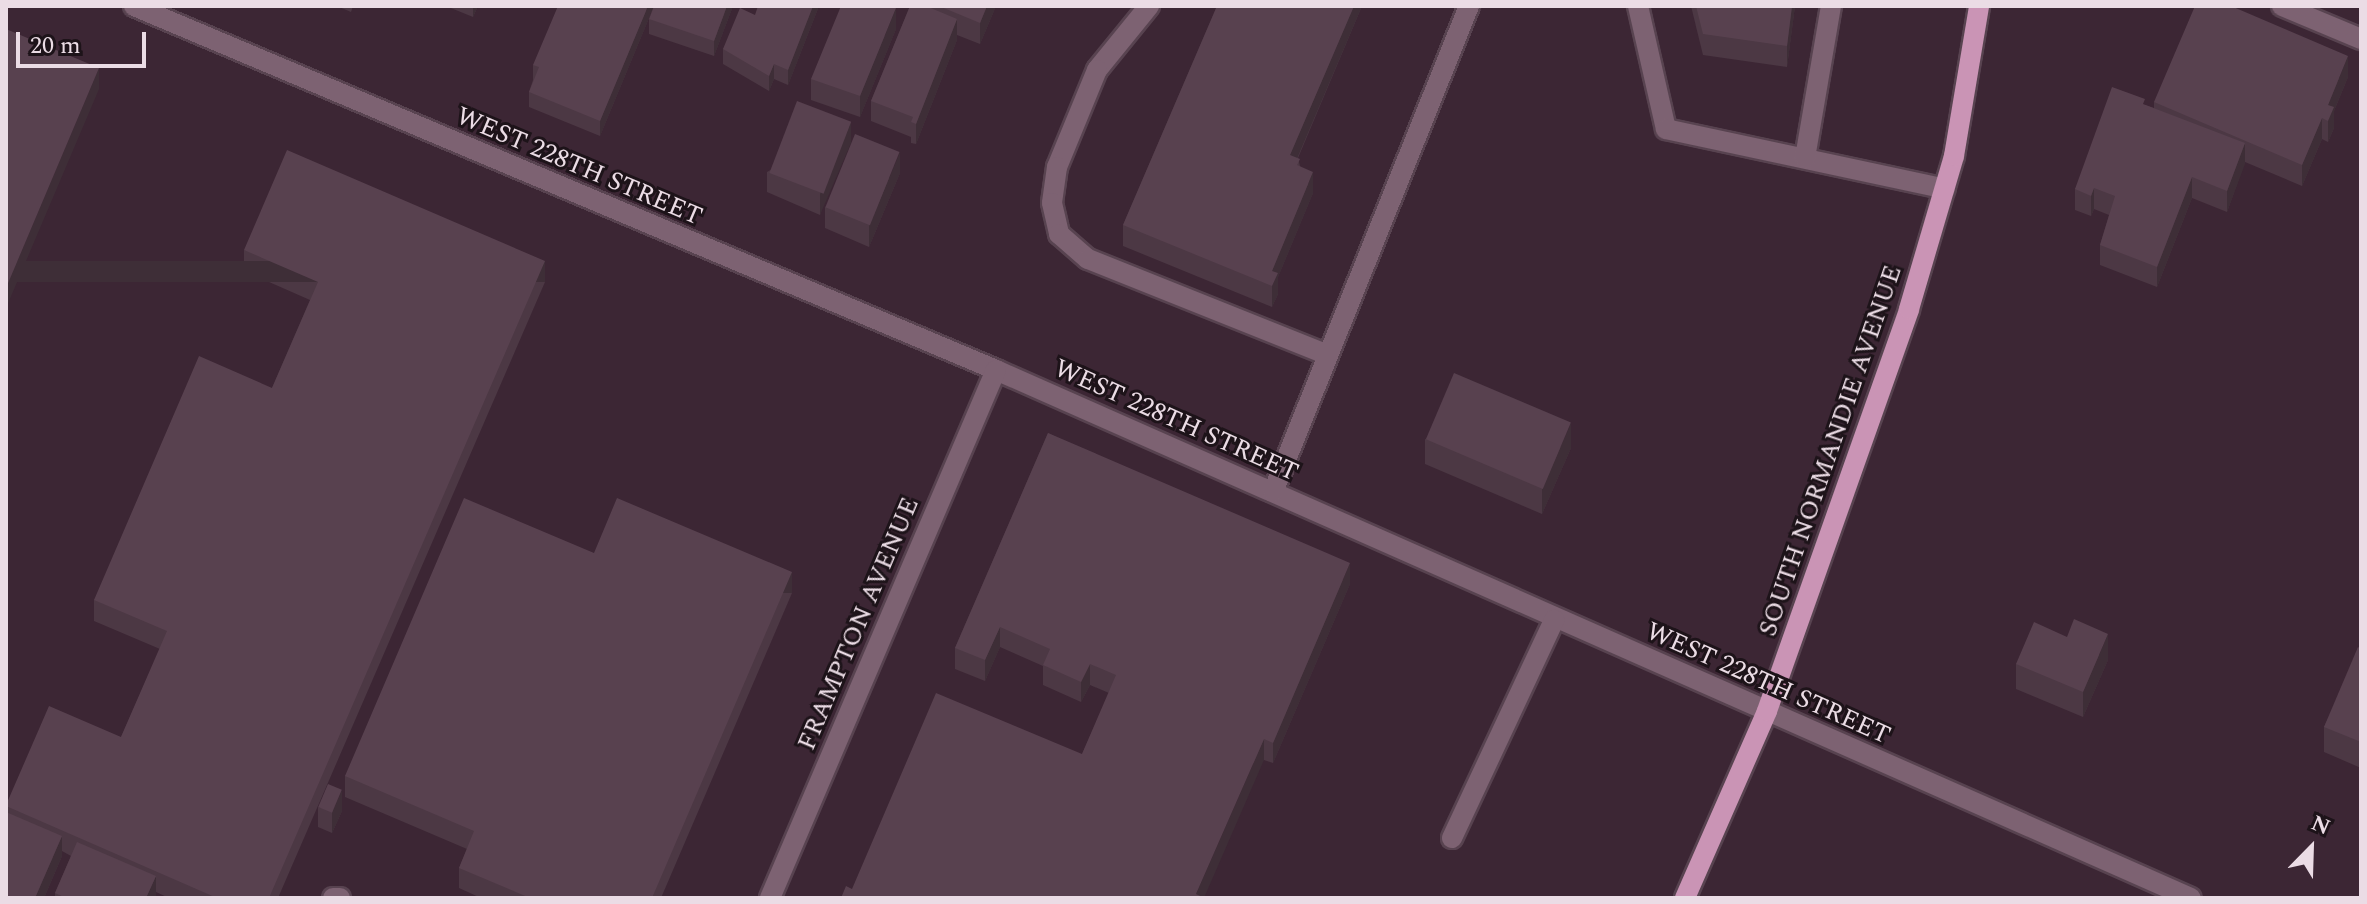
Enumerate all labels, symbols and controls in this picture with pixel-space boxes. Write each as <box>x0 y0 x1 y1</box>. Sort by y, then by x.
scale bar <box>20 16 150 66</box>
text: 20 m <box>30 28 81 64</box>
street label: WEST 228TH STREET <box>451 101 707 233</box>
street label: SOUTH NORMANDIE AVENUE <box>1753 261 1909 641</box>
street label: WEST 228TH STREET <box>1049 353 1303 489</box>
street label: FRAMPTON AVENUE <box>792 493 926 755</box>
street label: WEST 228TH STREET <box>1641 616 1895 752</box>
text: N <box>2306 807 2335 844</box>
north arrow <box>2271 808 2351 888</box>

